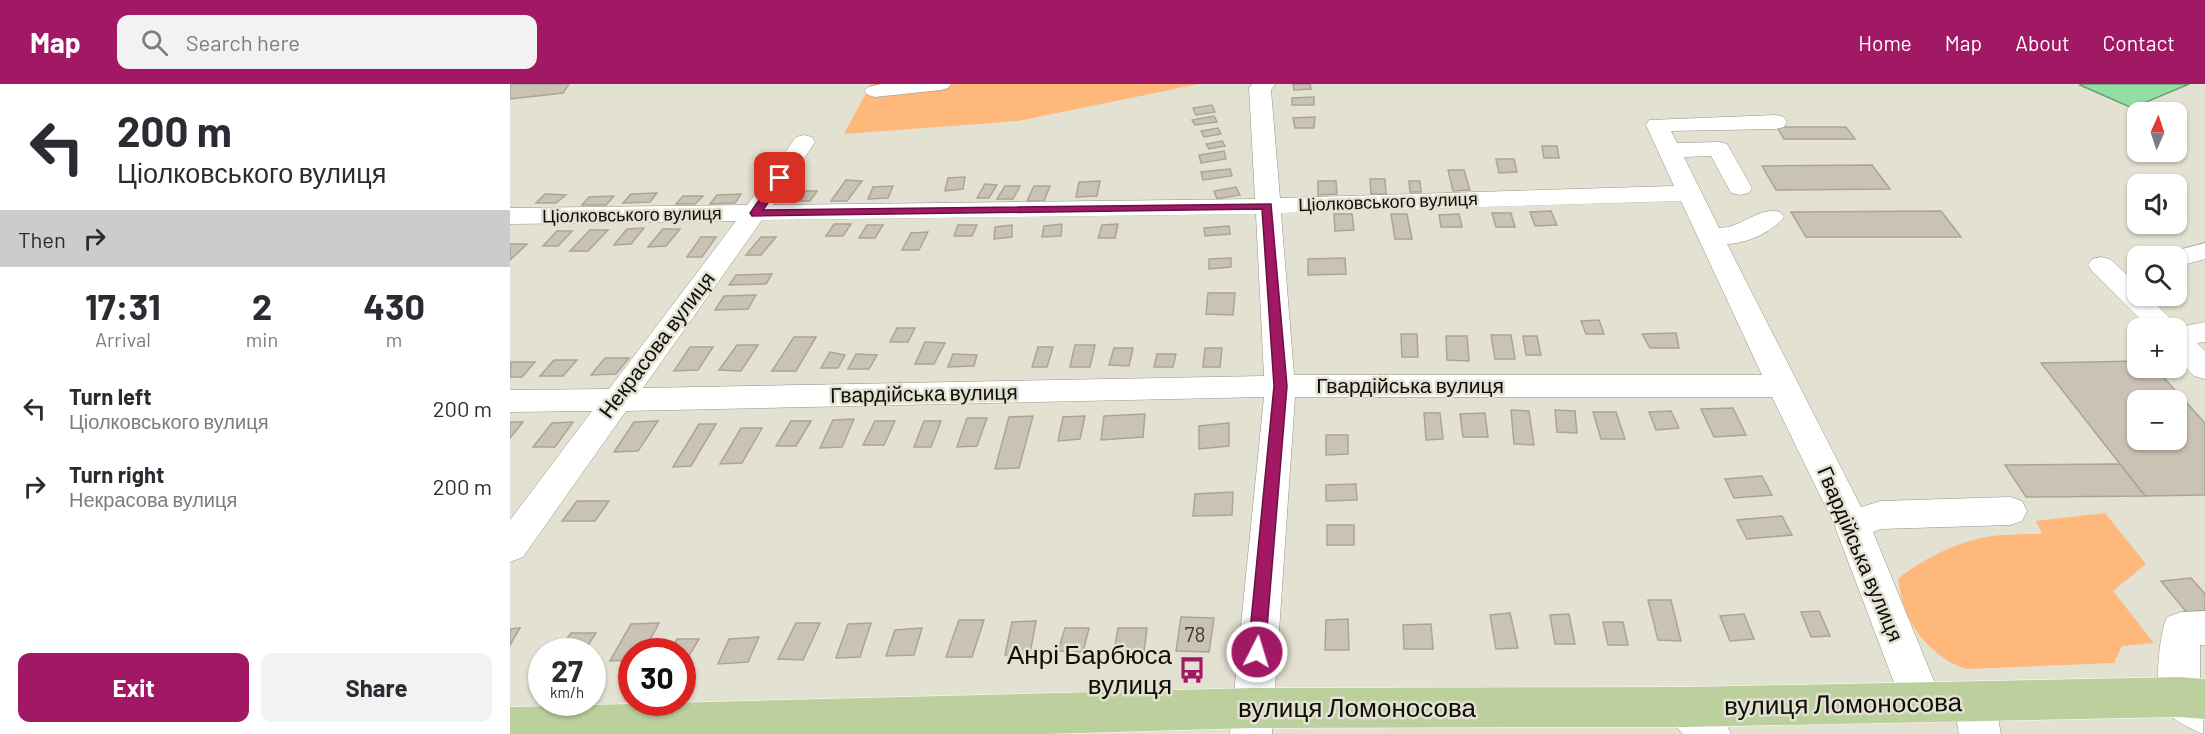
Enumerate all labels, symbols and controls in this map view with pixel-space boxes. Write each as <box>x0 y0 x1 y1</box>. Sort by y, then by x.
search box <box>117 15 537 69</box>
text: Map <box>30 25 81 59</box>
icon: search <box>138 26 171 59</box>
text: Search here <box>186 29 300 55</box>
text: Home <box>1858 30 1912 55</box>
text: Map <box>1945 30 1982 55</box>
text: About <box>2015 30 2070 55</box>
text: Contact <box>2103 30 2175 55</box>
north arrow <box>2127 102 2187 162</box>
map controls <box>2127 102 2187 450</box>
text: 200 m <box>117 105 232 155</box>
icon: left <box>18 108 96 186</box>
pin <box>754 152 805 203</box>
text: Ціолковського вулиця <box>117 156 386 188</box>
icon: arrive <box>763 161 796 194</box>
button: sound <box>2127 174 2187 234</box>
street label: Ціолковського вулиця <box>1298 187 1478 215</box>
street label: Ціолковського вулиця <box>542 201 722 227</box>
icon: right <box>78 222 111 255</box>
text: Then <box>18 226 66 252</box>
button: search <box>2127 246 2187 306</box>
street label: Некрасова вулиця <box>593 266 719 422</box>
text: 17:31 <box>85 284 161 327</box>
text: 2 <box>252 284 272 327</box>
text: 430 <box>363 284 425 327</box>
button: + <box>2127 318 2187 378</box>
text: Arrival <box>95 327 151 351</box>
text: min <box>246 327 278 351</box>
text: m <box>386 327 402 351</box>
street label: Гвардійська вулиця <box>1316 372 1504 397</box>
street label: Гвардійська вулиця <box>830 378 1018 407</box>
text: Turn left <box>69 383 152 409</box>
button: − <box>2127 390 2187 450</box>
icon: left <box>18 392 51 425</box>
text: 200 m <box>433 395 492 421</box>
text: Ціолковського вулиця <box>69 409 268 433</box>
text: Turn right <box>69 461 164 487</box>
street label: Гвардійська вулиця <box>1813 462 1910 645</box>
icon: right <box>18 470 51 503</box>
text: 200 m <box>433 473 492 499</box>
text: Некрасова вулиця <box>69 487 237 511</box>
position arrow <box>1225 620 1289 684</box>
house number: 78 <box>1185 621 1205 646</box>
speed limit sign: 30 <box>618 638 696 716</box>
place label: Анрі Барбюса вулиця <box>1007 638 1173 699</box>
text: 27 <box>551 652 583 688</box>
button: Exit <box>18 653 249 722</box>
button: Share <box>261 653 492 722</box>
bus stop icon: Анрі Барбюса вулиця <box>1177 655 1207 685</box>
text: km/h <box>550 683 584 701</box>
street label: вулиця Ломоносова <box>1724 685 1963 720</box>
street label: вулиця Ломоносова <box>1238 691 1477 722</box>

